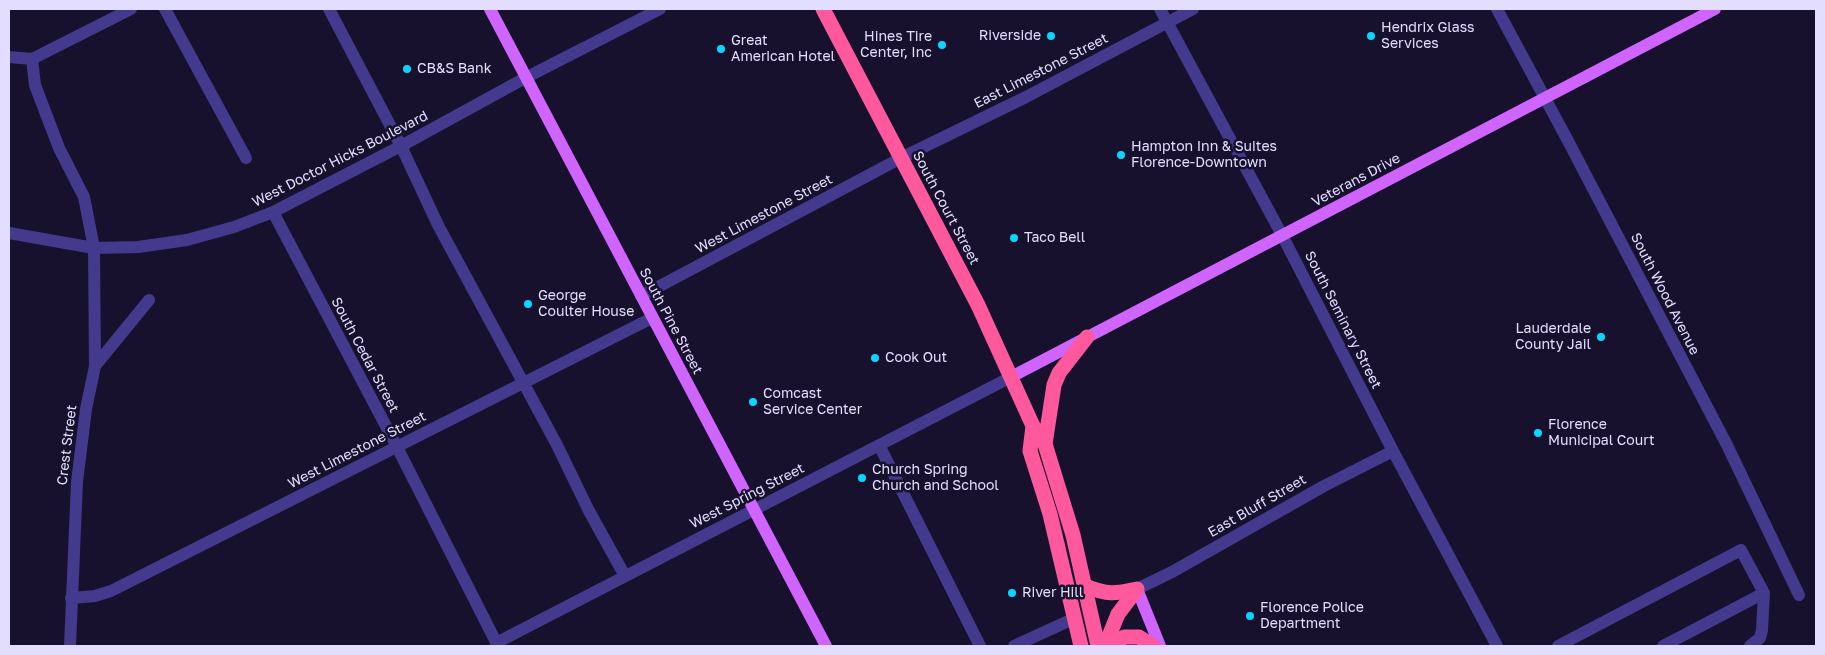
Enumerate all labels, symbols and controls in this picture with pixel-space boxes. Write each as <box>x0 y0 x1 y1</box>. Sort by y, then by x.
place label: Hendrix Glass Services <box>1381 20 1474 52</box>
place label: Riverside <box>979 28 1041 44</box>
place label: Hines Tire Center, Inc <box>860 29 932 62</box>
street label: East Limestone Street <box>971 30 1111 112</box>
marker: Riverside <box>1045 30 1057 42</box>
marker: Hendrix Glass Services <box>1365 30 1377 42</box>
place label: Great American Hotel <box>731 33 835 65</box>
marker: Hines Tire Center, Inc <box>936 39 948 51</box>
marker: Great American Hotel <box>715 43 727 55</box>
place label: CB&S Bank <box>417 61 492 77</box>
marker: CB&S Bank <box>401 63 413 75</box>
street label: West Doctor Hicks Boulevard <box>249 107 431 211</box>
place label: Hampton Inn & Suites Florence-Downtown <box>1131 139 1277 172</box>
street label: South Court Street <box>909 148 983 268</box>
marker: Hampton Inn & Suites Florence-Downtown <box>1115 149 1127 161</box>
street label: Veterans Drive <box>1309 150 1403 210</box>
street label: West Limestone Street <box>693 171 835 257</box>
place label: Taco Bell <box>1024 230 1085 246</box>
street label: South Wood Avenue <box>1627 230 1703 358</box>
marker: Taco Bell <box>1008 232 1020 244</box>
street label: South Seminary Street <box>1301 248 1385 392</box>
street label: South Pine Street <box>636 265 706 377</box>
place label: George Coulter House <box>538 288 634 321</box>
street label: South Cedar Street <box>328 295 402 415</box>
marker: George Coulter House <box>522 298 534 310</box>
place label: Lauderdale County Jail <box>1515 321 1591 354</box>
marker: Lauderdale County Jail <box>1595 331 1607 343</box>
place label: Cook Out <box>885 350 947 366</box>
marker: Cook Out <box>869 352 881 364</box>
place label: Comcast Service Center <box>763 386 862 418</box>
marker: Comcast Service Center <box>747 396 759 408</box>
street label: Crest Street <box>54 404 80 486</box>
street label: West Limestone Street <box>285 408 429 492</box>
place label: Florence Municipal Court <box>1548 417 1654 450</box>
marker: Florence Municipal Court <box>1532 427 1544 439</box>
street label: West Spring Street <box>687 460 807 532</box>
place label: Church Spring Church and School <box>872 462 999 494</box>
street label: East Bluff Street <box>1205 471 1309 541</box>
marker: Church Spring Church and School <box>856 472 868 484</box>
place label: River Hill <box>1022 585 1083 601</box>
marker: River Hill <box>1006 587 1018 599</box>
place label: Florence Police Department <box>1260 600 1364 632</box>
marker: Florence Police Department <box>1244 610 1256 622</box>

